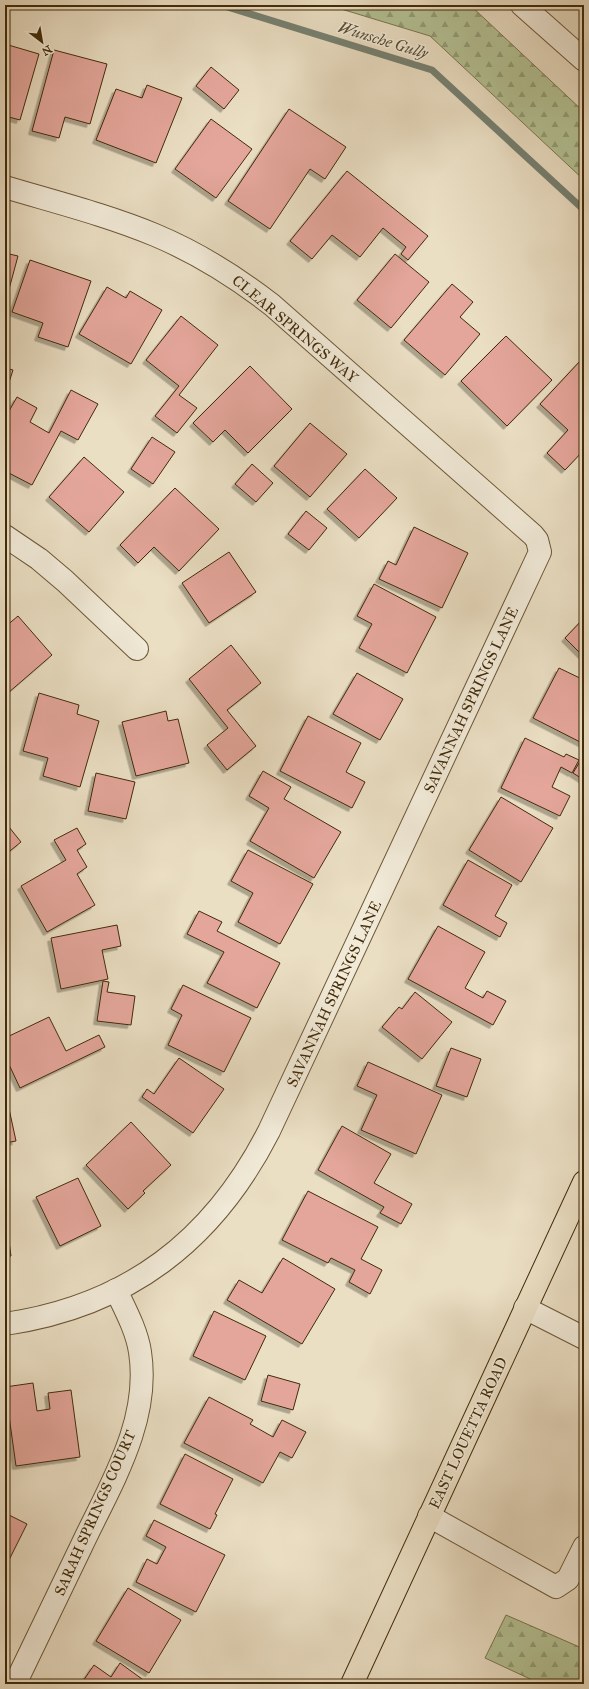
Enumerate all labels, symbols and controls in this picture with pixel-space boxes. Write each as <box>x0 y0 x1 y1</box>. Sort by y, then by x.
water label: Wunsche Gully <box>336 17 431 63</box>
north arrow <box>22 22 62 62</box>
text: N <box>39 42 54 58</box>
street label: CLEAR SPRINGS WAY <box>229 271 362 387</box>
street label: SAVANNAH SPRINGS LANE <box>420 604 522 796</box>
street label: SAVANNAH SPRINGS LANE <box>283 898 385 1090</box>
street label: EAST LOUETTA ROAD <box>425 1354 511 1512</box>
street label: SARAH SPRINGS COURT <box>50 1428 140 1598</box>

